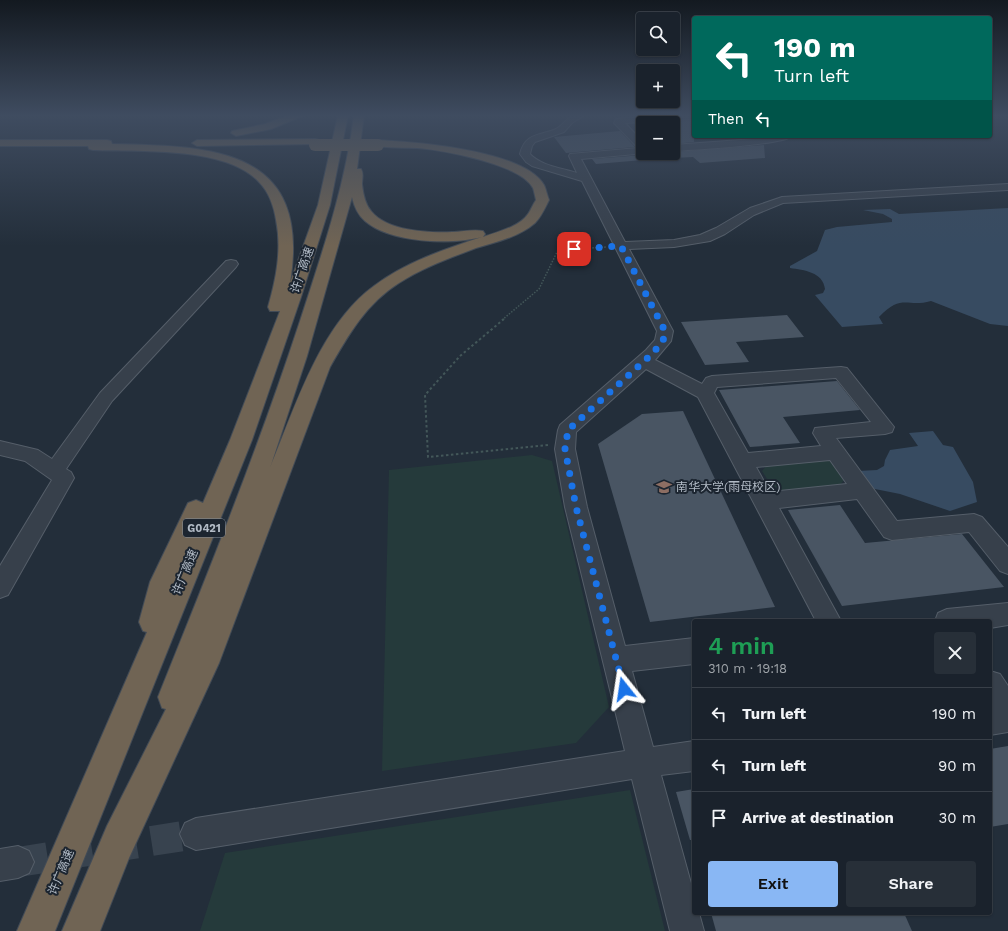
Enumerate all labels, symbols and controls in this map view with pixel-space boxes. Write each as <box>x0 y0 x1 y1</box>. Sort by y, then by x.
map controls <box>636 12 680 160</box>
button: search <box>636 12 680 56</box>
text: 190 m <box>774 31 856 64</box>
icon: left <box>708 32 760 84</box>
button: + <box>636 64 680 108</box>
text: Turn left <box>774 65 849 86</box>
icon: left <box>752 108 774 130</box>
text: Then <box>708 110 744 128</box>
button: − <box>636 116 680 160</box>
pin <box>557 232 591 266</box>
icon: arrive <box>563 238 585 260</box>
street label: 许广高速 <box>288 245 316 295</box>
school or university icon: 南华大学(雨母校区) <box>655 478 673 496</box>
place label: 南华大学(雨母校区) <box>676 480 780 494</box>
road number: G0421 <box>183 519 225 537</box>
street label: 许广高速 <box>169 547 201 597</box>
text: 4 min <box>708 632 775 660</box>
button: close <box>934 632 976 674</box>
text: 310 m · 19:18 <box>708 661 787 676</box>
position arrow <box>603 668 645 710</box>
icon: left <box>708 703 730 725</box>
text: Turn left <box>742 705 806 723</box>
text: 190 m <box>932 705 976 723</box>
icon: left <box>708 755 730 777</box>
text: Turn left <box>742 757 806 775</box>
text: 90 m <box>938 757 976 775</box>
icon: arrive <box>708 807 730 829</box>
text: Arrive at destination <box>742 809 894 827</box>
text: 30 m <box>939 809 976 827</box>
street label: 许广高速 <box>45 847 77 897</box>
button: Exit <box>708 861 838 907</box>
button: Share <box>846 861 976 907</box>

